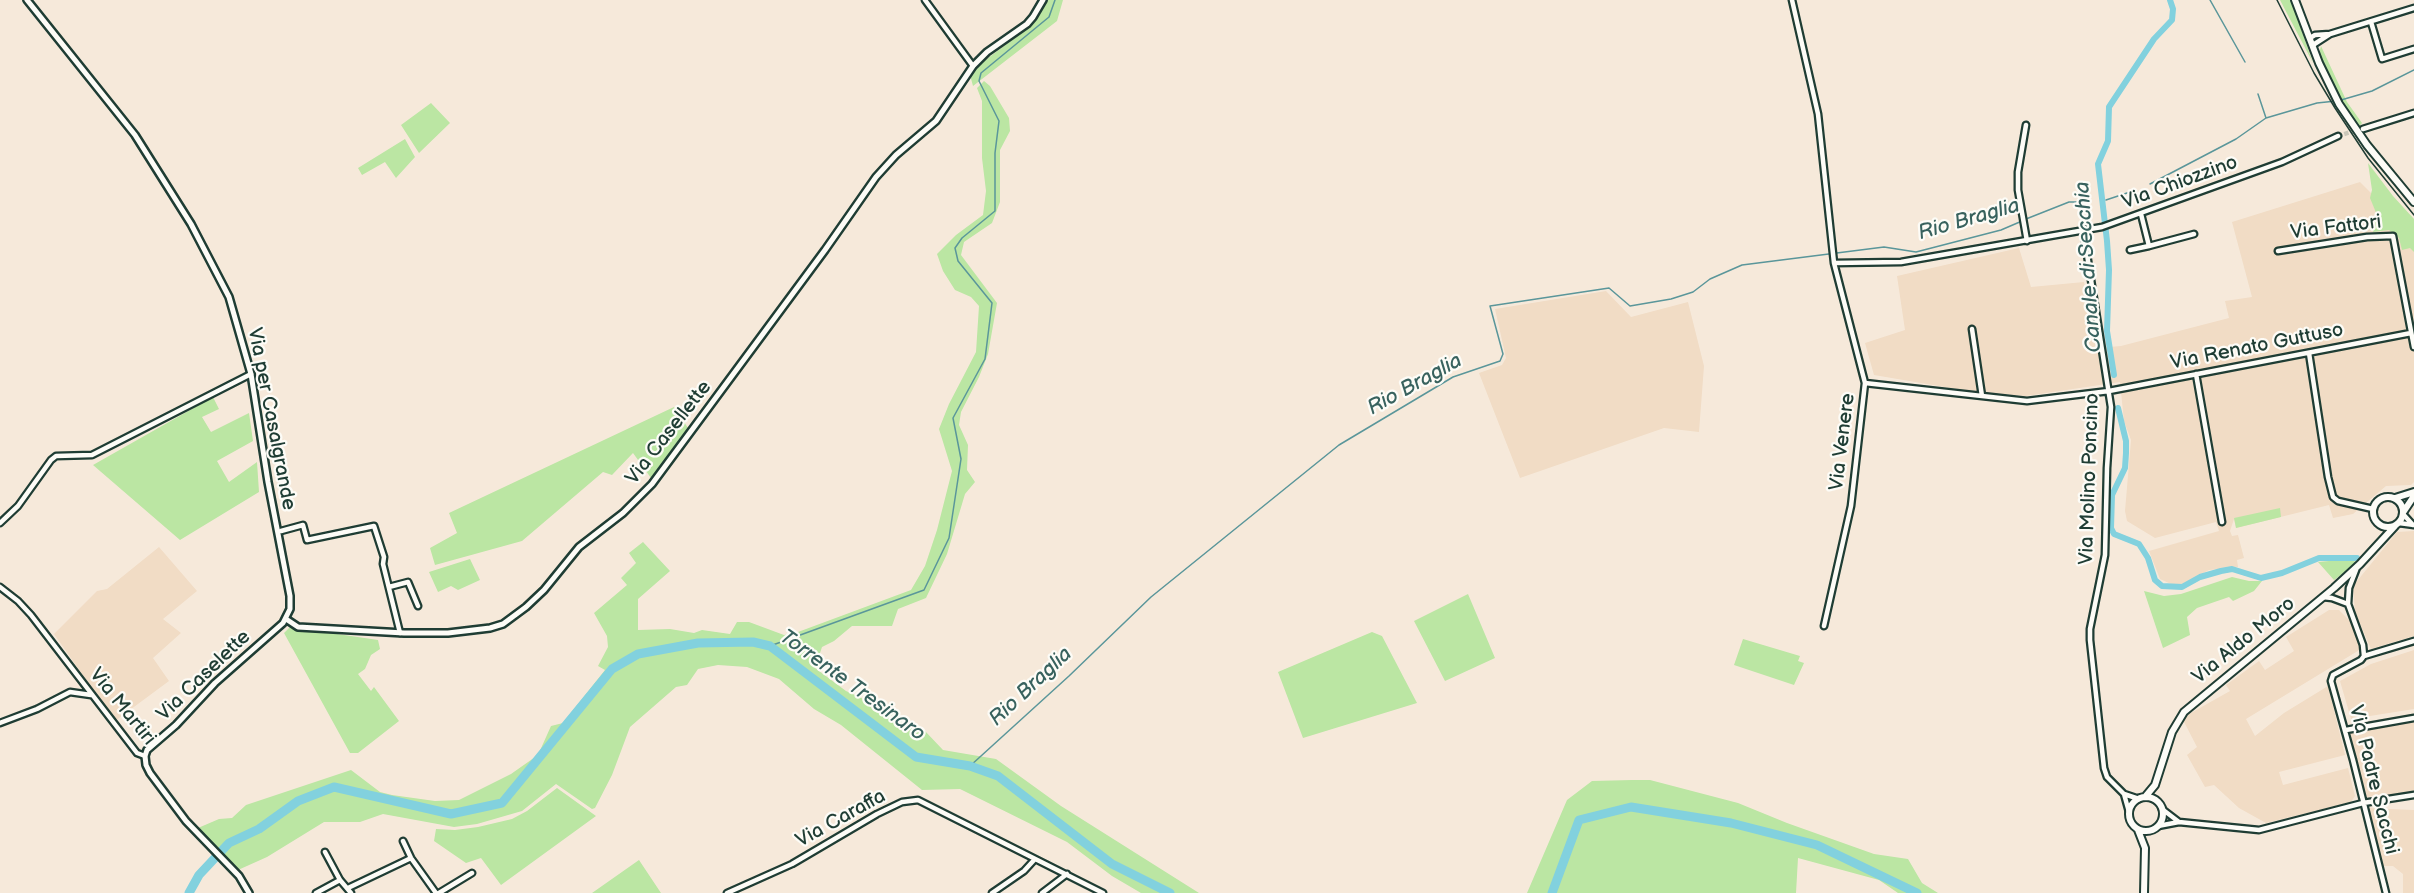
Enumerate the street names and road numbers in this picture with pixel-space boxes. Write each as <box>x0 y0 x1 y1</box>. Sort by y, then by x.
street label: Via Chiozzino <box>2119 151 2241 215</box>
street label: Via Fattori <box>2289 211 2383 245</box>
street label: Via Renato Guttuso <box>2169 318 2345 376</box>
street label: Via per Casalgrande <box>242 326 300 512</box>
street label: Via Casellette <box>621 376 717 490</box>
street label: Via Venere <box>1825 392 1861 492</box>
street label: Via Molino Poncino <box>2075 393 2105 565</box>
street label: Via Aldo Moro <box>2188 592 2300 690</box>
street label: Via Caselette <box>152 625 256 727</box>
street label: Via Martiri <box>84 664 160 750</box>
street label: Via Padre Sacchi <box>2343 703 2403 857</box>
street label: Via Caraffa <box>792 785 890 853</box>

